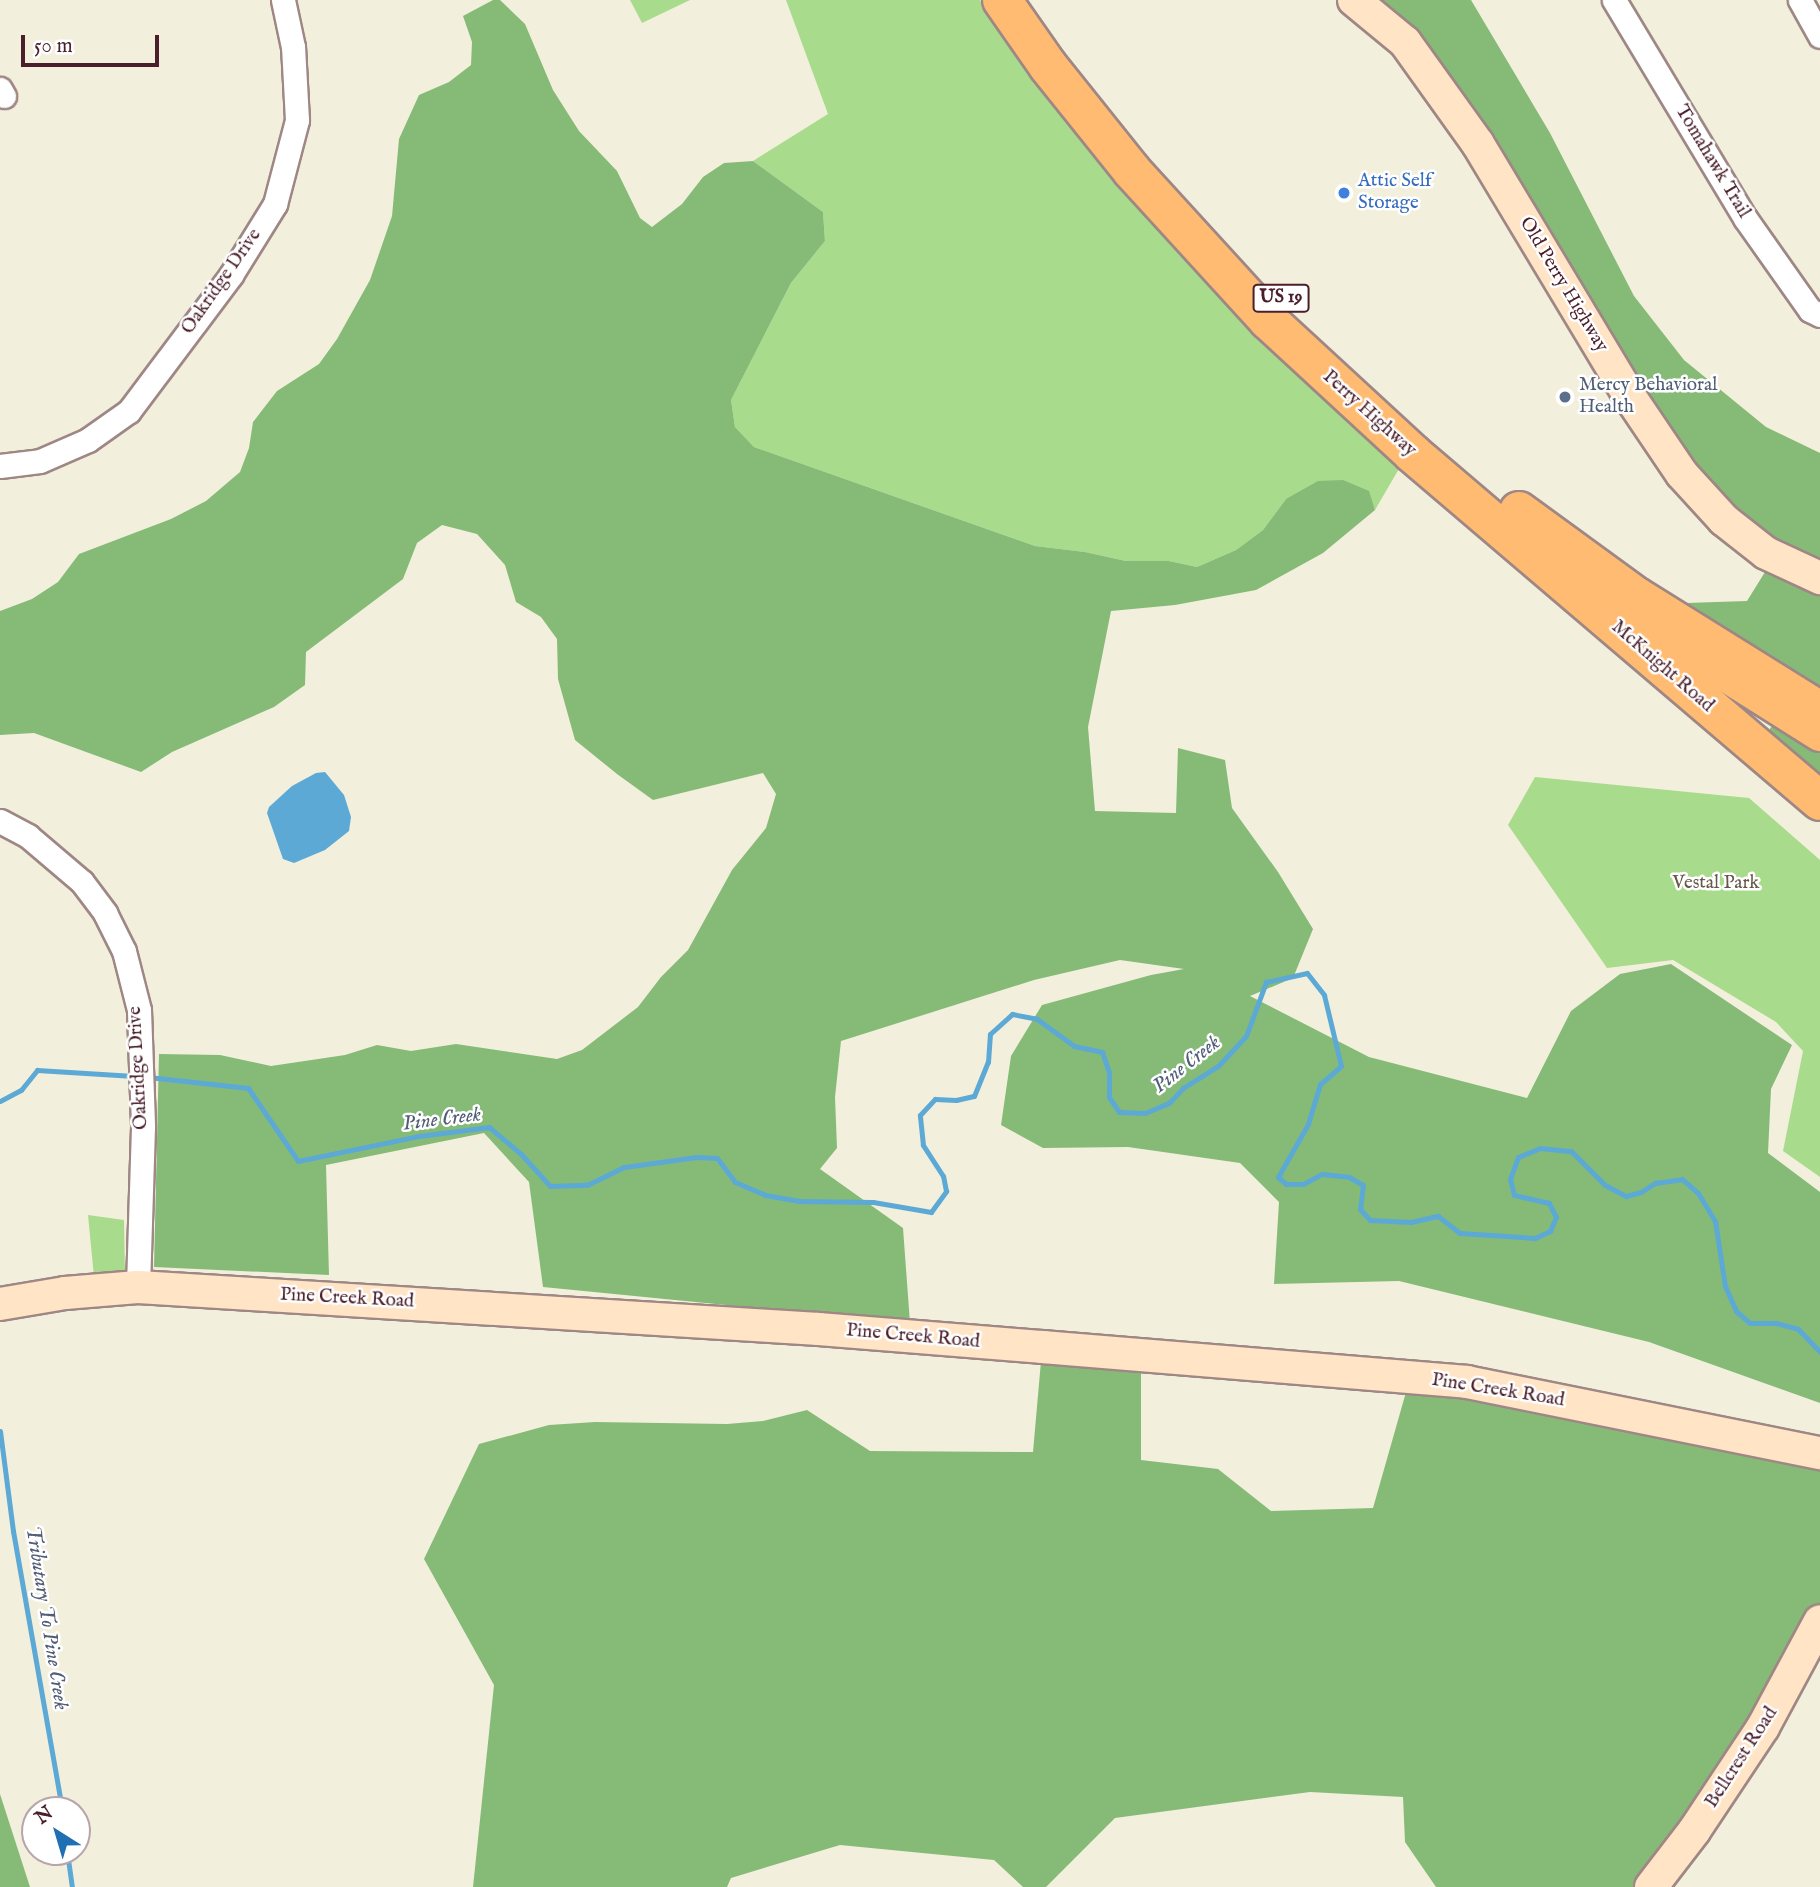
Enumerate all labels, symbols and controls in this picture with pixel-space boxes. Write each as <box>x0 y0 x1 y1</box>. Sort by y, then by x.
scale bar <box>24 21 163 65</box>
text: 50 m <box>34 33 73 60</box>
street label: Tomahawk Trail <box>1669 101 1755 223</box>
place label: Attic Self Storage <box>1358 171 1432 215</box>
marker: Attic Self Storage <box>1336 185 1352 201</box>
street label: Old Perry Highway <box>1514 213 1612 357</box>
street label: Oakridge Drive <box>177 225 267 339</box>
road number: US 19 <box>1251 284 1311 312</box>
street label: Perry Highway <box>1317 366 1421 462</box>
place label: Mercy Behavioral Health <box>1579 375 1717 419</box>
marker: Mercy Behavioral Health <box>1557 389 1573 405</box>
street label: McKnight Road <box>1606 616 1718 718</box>
park label: Vestal Park <box>1672 873 1760 895</box>
street label: Oakridge Drive <box>124 1006 154 1130</box>
water label: Pine Creek <box>1148 1031 1226 1099</box>
water label: Pine Creek <box>401 1103 483 1137</box>
street label: Pine Creek Road <box>279 1284 415 1314</box>
street label: Pine Creek Road <box>845 1320 981 1354</box>
street label: Pine Creek Road <box>1430 1369 1566 1413</box>
water label: Tributary To Pine Creek <box>19 1524 73 1712</box>
street label: Bellcrest Road <box>1701 1703 1783 1813</box>
north arrow <box>21 1796 91 1866</box>
text: N <box>31 1801 58 1830</box>

